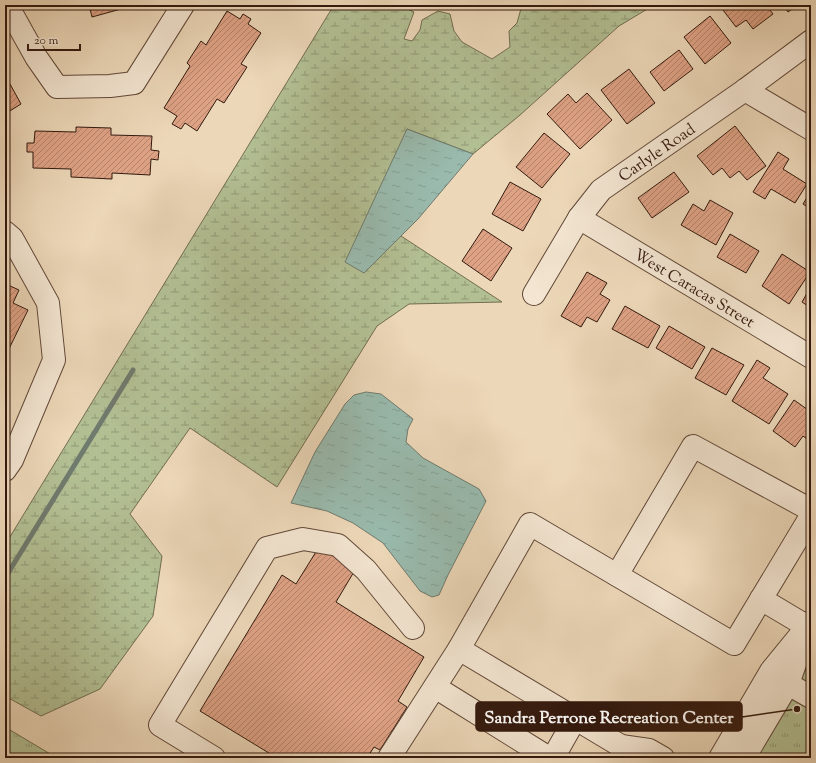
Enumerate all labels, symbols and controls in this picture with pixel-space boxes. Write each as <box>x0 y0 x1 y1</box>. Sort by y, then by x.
scale bar <box>28 26 80 52</box>
text: 20 m <box>34 32 59 50</box>
street label: Carlyle Road <box>614 119 701 189</box>
street label: West Caracas Street <box>629 244 759 335</box>
callout: Sandra Perrone Recreation Center <box>476 702 742 731</box>
text: Sandra Perrone Recreation Center <box>484 707 734 731</box>

